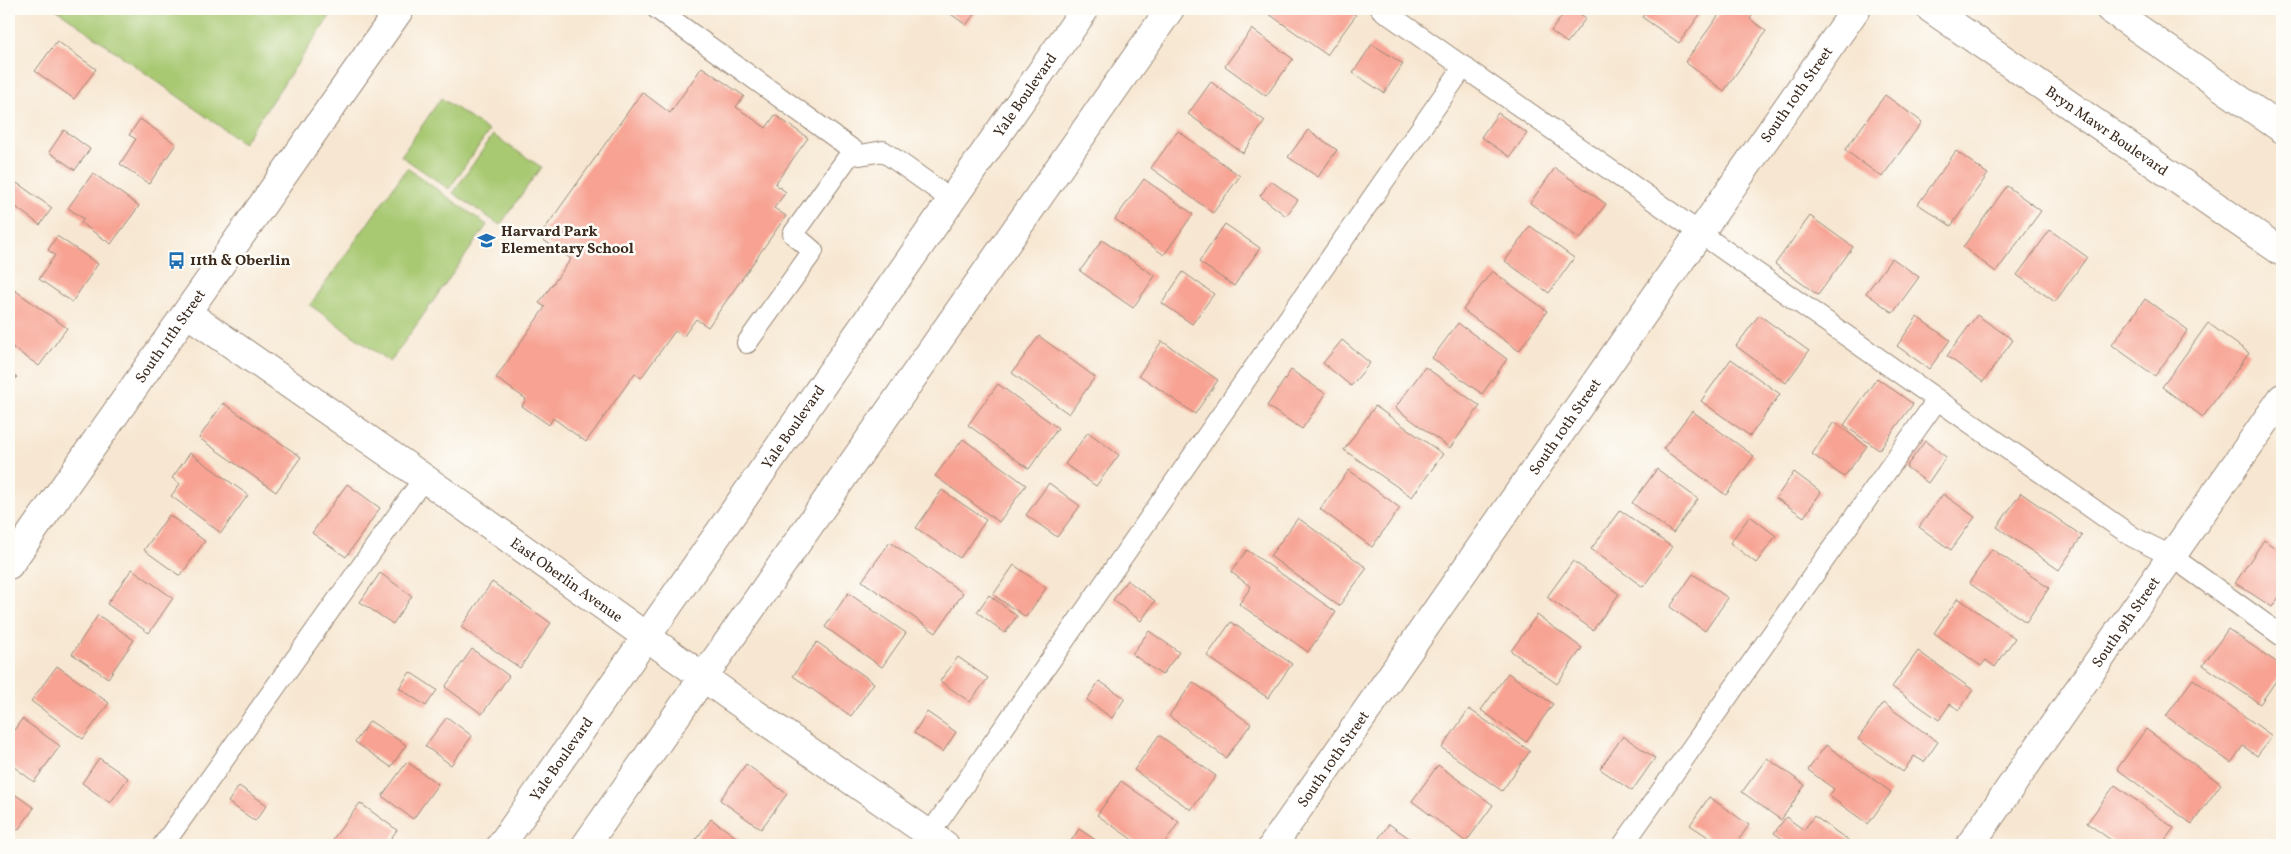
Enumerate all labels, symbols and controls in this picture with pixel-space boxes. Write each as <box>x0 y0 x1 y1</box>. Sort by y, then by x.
street label: South 10th Street <box>1757 43 1839 148</box>
street label: Yale Boulevard <box>990 50 1063 142</box>
street label: Bryn Mawr Boulevard <box>2040 82 2172 182</box>
place label: Harvard Park Elementary School <box>501 222 634 260</box>
school or university icon: Harvard Park Elementary School <box>477 230 497 250</box>
bus stop icon: 11th & Oberlin <box>166 250 186 270</box>
place label: 11th & Oberlin <box>190 251 290 272</box>
street label: South 11th Street <box>131 286 212 388</box>
street label: South 10th Street <box>1525 375 1607 480</box>
street label: Yale Boulevard <box>758 382 831 474</box>
street label: East Oberlin Avenue <box>505 534 626 628</box>
street label: South 9th Street <box>2088 573 2166 672</box>
street label: South 10th Street <box>1293 707 1375 812</box>
street label: Yale Boulevard <box>526 714 599 806</box>

